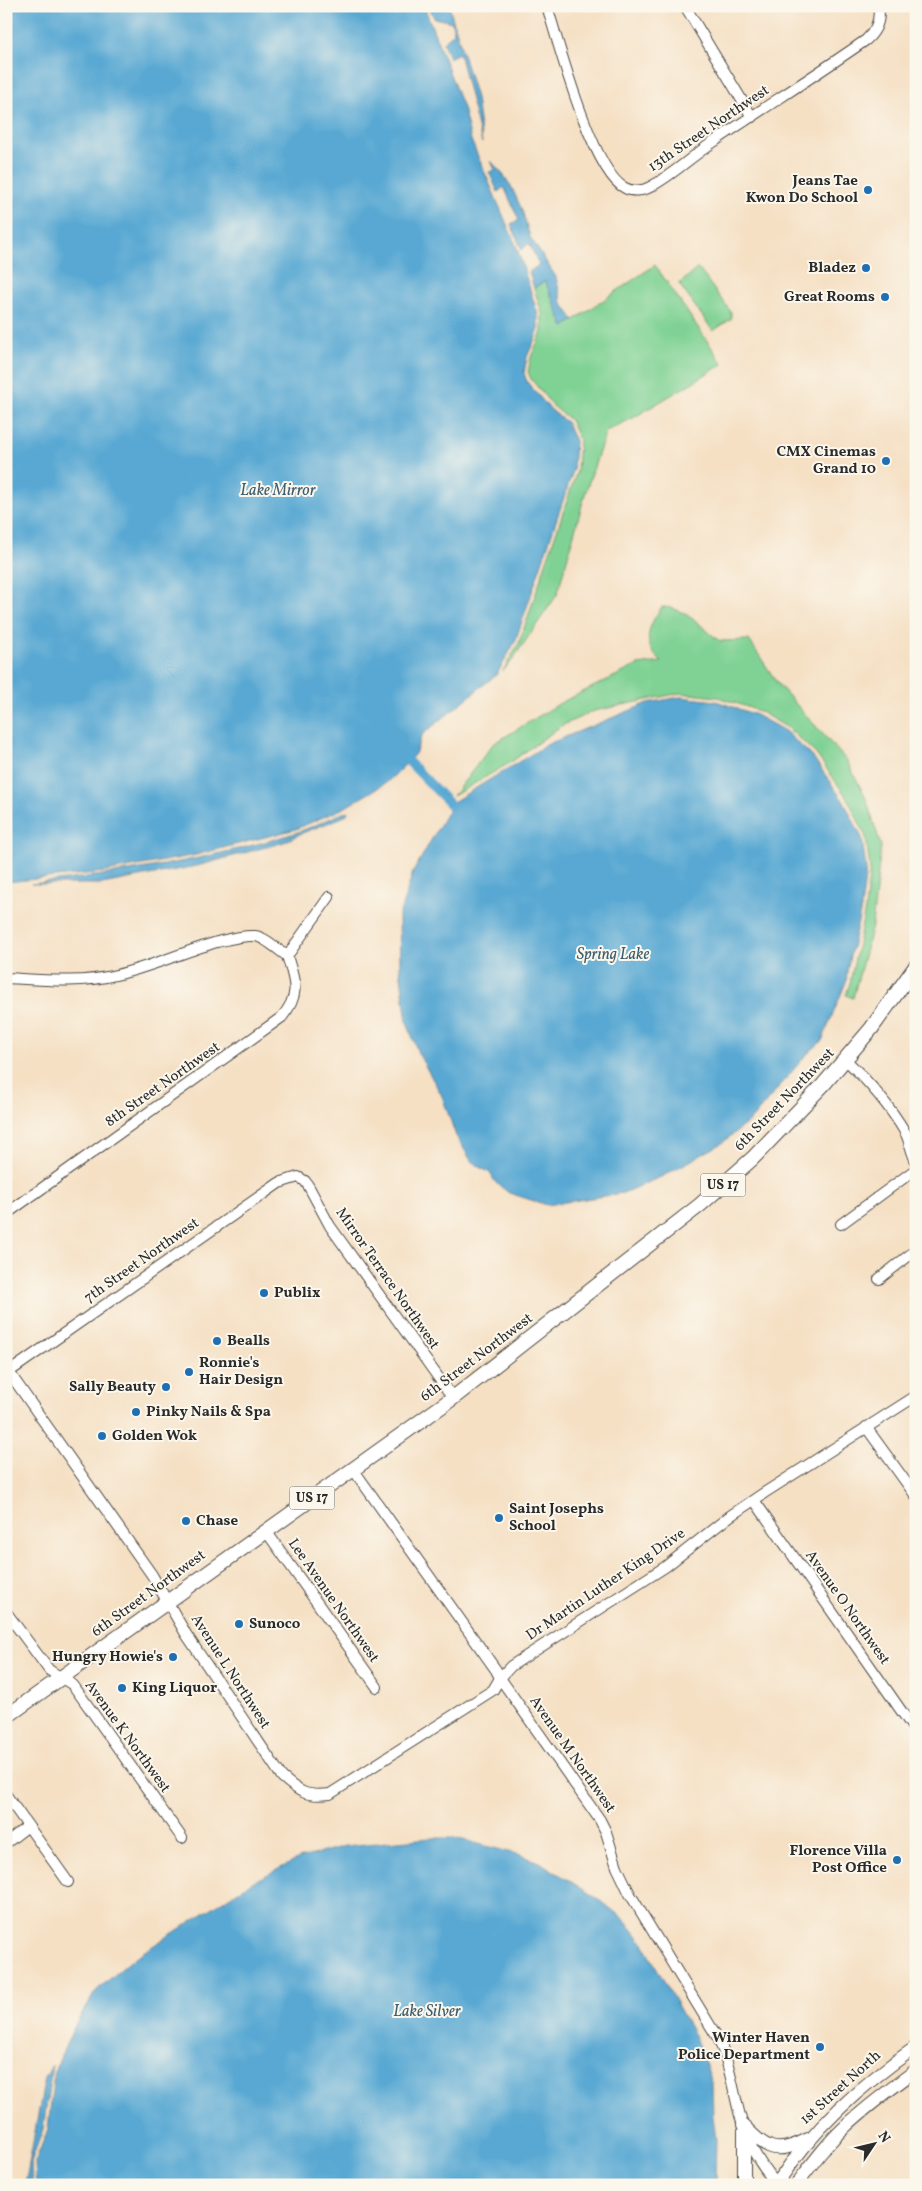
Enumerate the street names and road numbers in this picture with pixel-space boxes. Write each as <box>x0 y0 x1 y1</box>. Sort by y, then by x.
street label: 13th Street Northwest <box>644 81 774 177</box>
street label: 8th Street Northwest <box>101 1037 225 1133</box>
street label: 6th Street Northwest <box>730 1044 840 1156</box>
road number: US 17 <box>700 1174 746 1196</box>
street label: Mirror Terrace Northwest <box>330 1204 444 1354</box>
street label: 7th Street Northwest <box>80 1213 204 1309</box>
street label: 6th Street Northwest <box>416 1309 538 1407</box>
road number: US 17 <box>290 1486 334 1510</box>
street label: Dr Martin Luther King Drive <box>522 1524 690 1646</box>
street label: Lee Avenue Northwest <box>282 1535 384 1667</box>
street label: 6th Street Northwest <box>88 1545 210 1643</box>
street label: Avenue O Northwest <box>800 1547 894 1669</box>
street label: Avenue L Northwest <box>185 1611 275 1733</box>
street label: Avenue K Northwest <box>79 1676 175 1798</box>
street label: Avenue M Northwest <box>524 1692 620 1818</box>
street label: 1st Street North <box>796 2046 886 2130</box>

